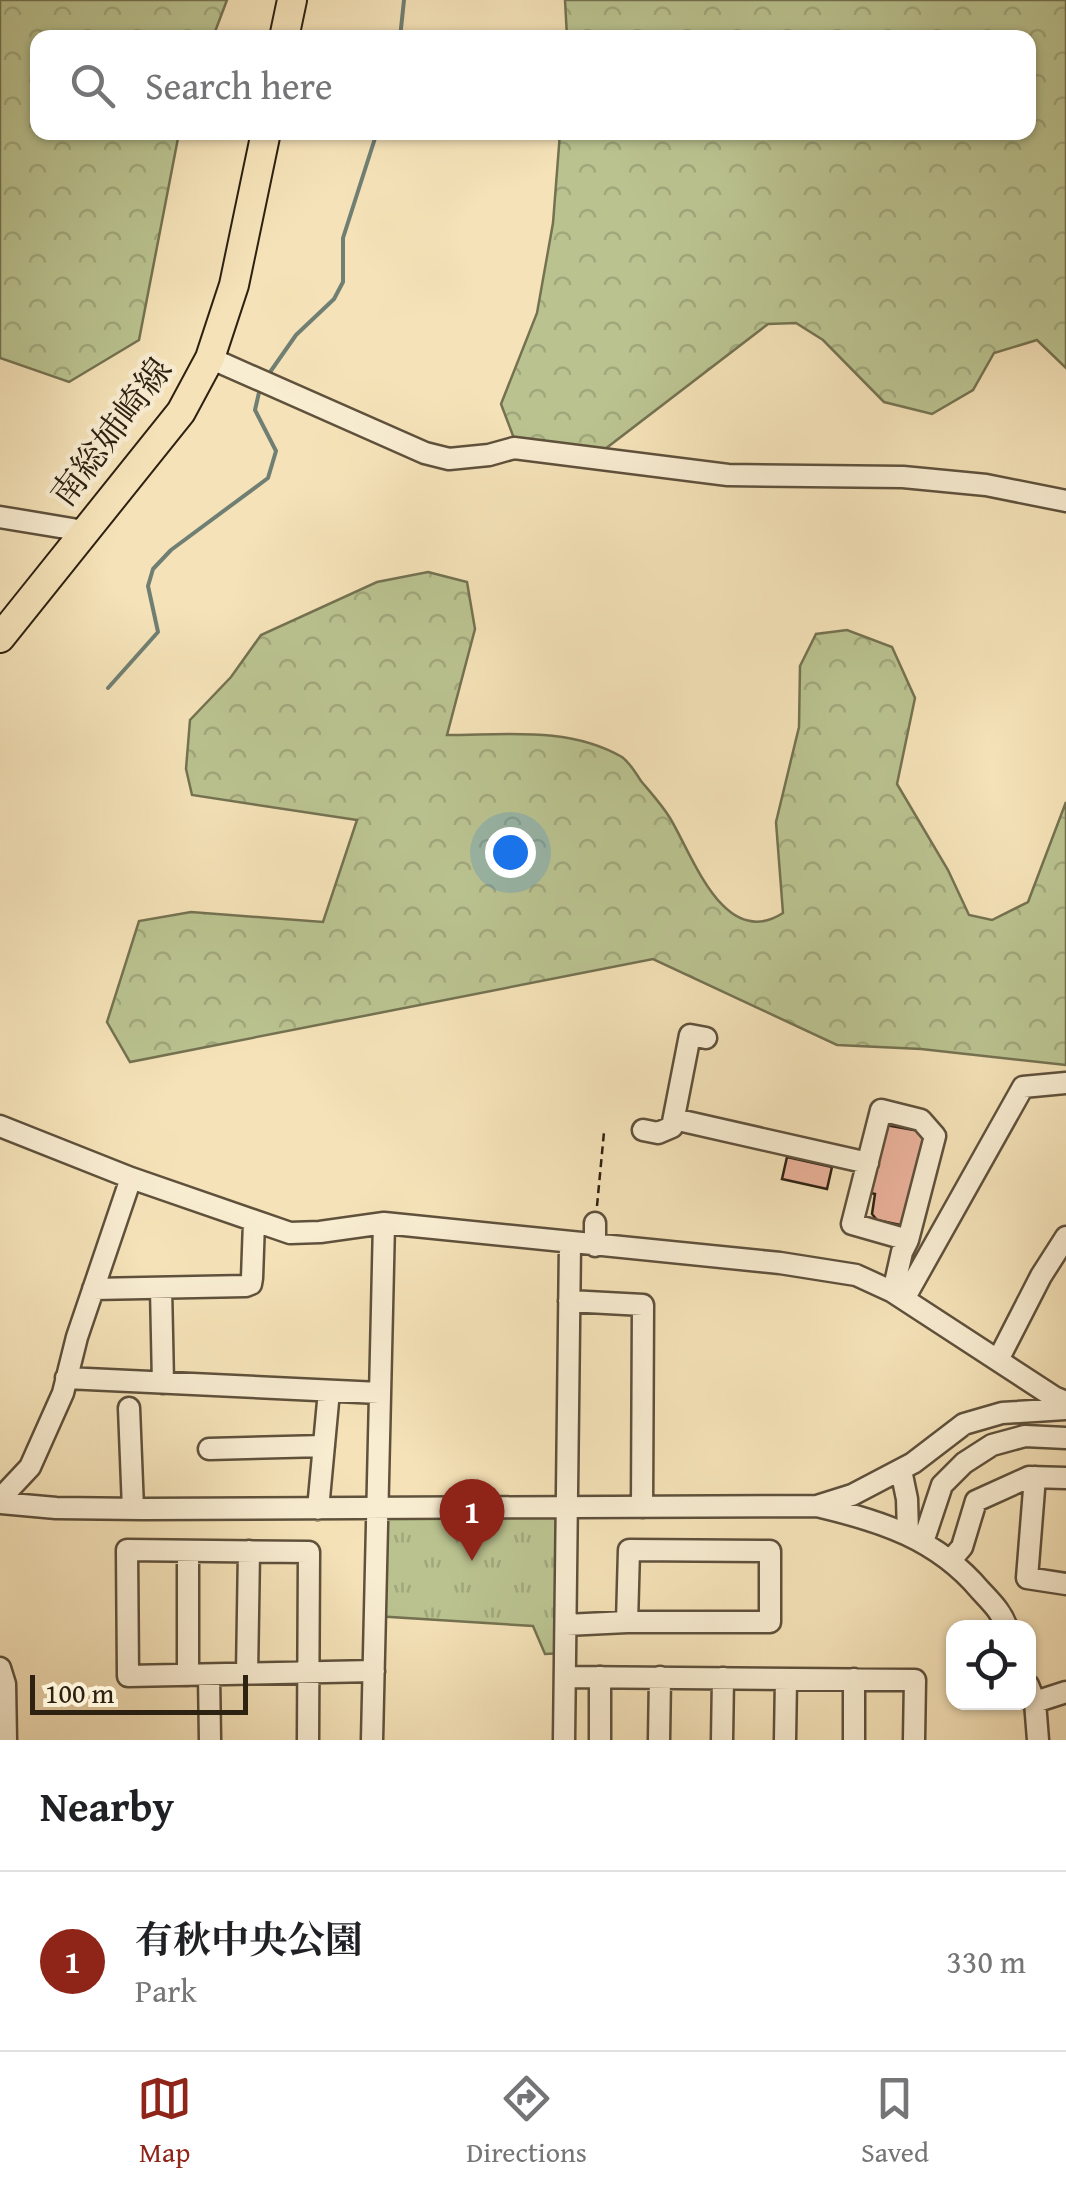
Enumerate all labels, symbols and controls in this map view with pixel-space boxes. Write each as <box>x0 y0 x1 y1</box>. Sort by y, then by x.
search box <box>30 30 1036 140</box>
text: Search here <box>145 57 333 113</box>
icon: search <box>65 58 120 113</box>
street label: 南総姉崎線 <box>38 346 184 517</box>
your location <box>485 827 536 878</box>
pin: 1 <box>440 1478 504 1561</box>
map controls <box>946 1620 1036 1710</box>
button: locate <box>946 1620 1036 1710</box>
scale bar <box>30 1670 248 1714</box>
text: 100 m <box>45 1672 114 1713</box>
text: Nearby <box>40 1775 174 1836</box>
text: 有秋中央公園 <box>135 1911 363 1967</box>
text: 1 <box>64 1938 81 1985</box>
text: 330 m <box>947 1938 1026 1985</box>
text: Park <box>135 1967 197 2014</box>
tab: Map <box>137 2071 192 2172</box>
tab: Directions <box>466 2071 587 2172</box>
tab: Saved <box>861 2071 929 2172</box>

